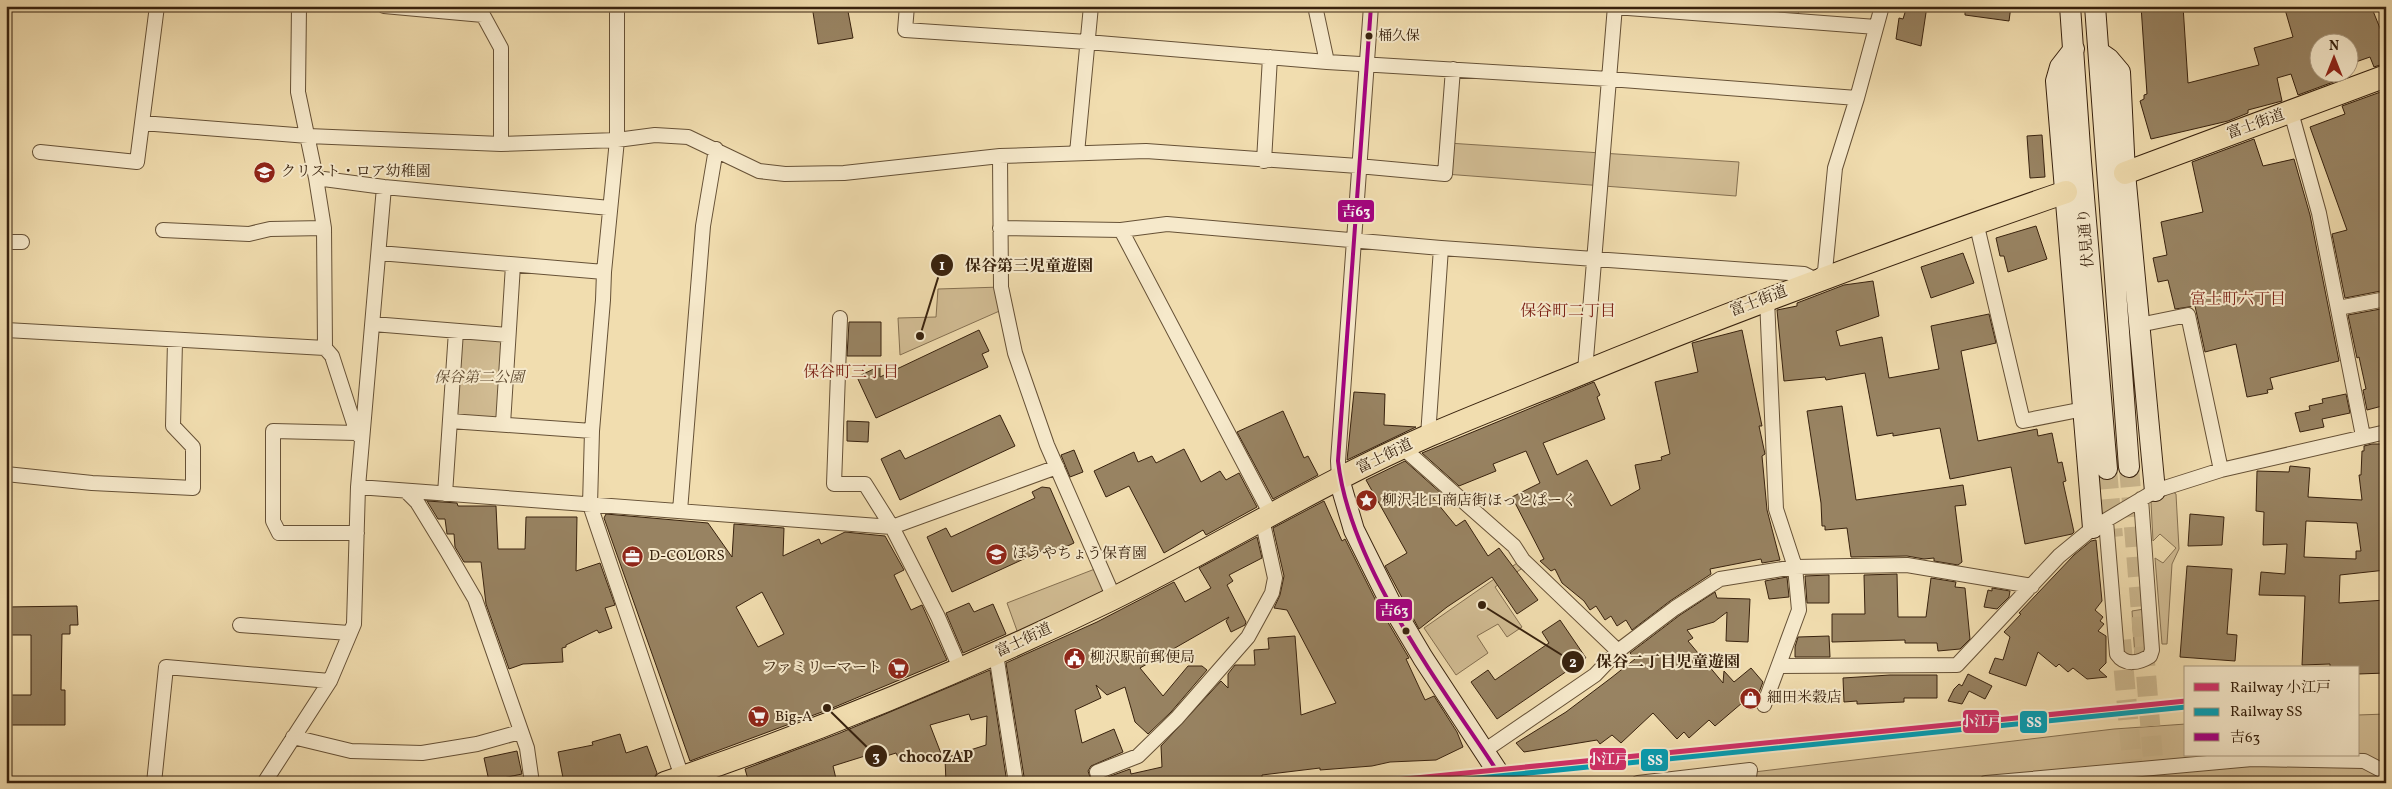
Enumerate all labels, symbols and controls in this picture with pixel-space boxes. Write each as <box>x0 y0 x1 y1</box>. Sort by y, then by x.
place label: 桶久保 <box>1378 27 1420 46</box>
marker: 桶久保 <box>1364 31 1374 41</box>
north arrow <box>2310 32 2360 82</box>
text: N <box>2329 37 2339 56</box>
street label: 富士街道 <box>2224 105 2288 145</box>
school or university icon: クリスト・ロア幼稚園 <box>253 160 277 184</box>
place label: クリスト・ロア幼稚園 <box>281 162 431 183</box>
line badge: 吉63 <box>1337 199 1375 223</box>
text: 吉63 <box>1342 203 1370 222</box>
street label: 伏見通り <box>2074 207 2100 269</box>
callout: 保谷第三児童遊園 <box>930 250 1103 281</box>
text: 1 <box>939 256 945 277</box>
text: 保谷第三児童遊園 <box>965 256 1093 278</box>
street label: 富士街道 <box>1727 281 1791 323</box>
district label: 富士町六丁目 <box>2190 289 2286 311</box>
district label: 保谷町二丁目 <box>1520 301 1616 323</box>
district label: 保谷町三丁目 <box>803 362 899 384</box>
park label: 保谷第二公園 <box>434 368 527 389</box>
street label: 富士街道 <box>1353 434 1417 480</box>
place icon: 柳沢北口商店街ほっとぱーく <box>1354 489 1378 513</box>
place label: 柳沢北口商店街ほっとぱーく <box>1382 491 1577 512</box>
school or university icon: ほうやちょう保育園 <box>984 542 1008 566</box>
office icon: D-COLORS <box>621 544 645 568</box>
place label: ほうやちょう保育園 <box>1012 544 1147 565</box>
place label: D-COLORS <box>649 546 725 567</box>
line badge: 吉63 <box>1375 598 1413 622</box>
text: 吉63 <box>1380 602 1408 621</box>
street label: 富士街道 <box>992 619 1056 663</box>
unlabelled marker <box>1401 626 1411 636</box>
public building icon: 柳沢駅前郵便局 <box>1062 646 1086 670</box>
callout: 保谷二丁目児童遊園 <box>1561 646 1750 677</box>
place label: 柳沢駅前郵便局 <box>1090 648 1195 669</box>
text: 保谷二丁目児童遊園 <box>1596 652 1740 674</box>
text: 2 <box>1569 653 1577 674</box>
supermarket icon: ファミリーマート <box>886 656 910 680</box>
place label: ファミリーマート <box>762 658 882 679</box>
legend <box>2184 666 2360 756</box>
text: Railway 小江戸 <box>2230 678 2331 699</box>
shop icon: 細田米穀店 <box>1739 686 1763 710</box>
place label: 細田米穀店 <box>1767 688 1842 709</box>
text: Railway SS <box>2230 702 2303 723</box>
supermarket icon: Big-A <box>747 705 771 729</box>
place label: Big-A <box>775 707 813 728</box>
line badge: 小江戸 <box>1962 709 2000 734</box>
line badge: SS <box>2019 710 2048 734</box>
text: 小江戸 <box>1960 713 2002 732</box>
text: SS <box>2026 714 2042 733</box>
text: 吉63 <box>2230 728 2260 749</box>
callout: chocoZAP <box>863 740 983 771</box>
text: 3 <box>872 747 880 768</box>
text: chocoZAP <box>899 747 973 769</box>
line badge: 小江戸 <box>1589 747 1627 771</box>
line badge: SS <box>1640 748 1669 772</box>
text: 小江戸 <box>1587 751 1629 770</box>
text: SS <box>1647 752 1663 771</box>

